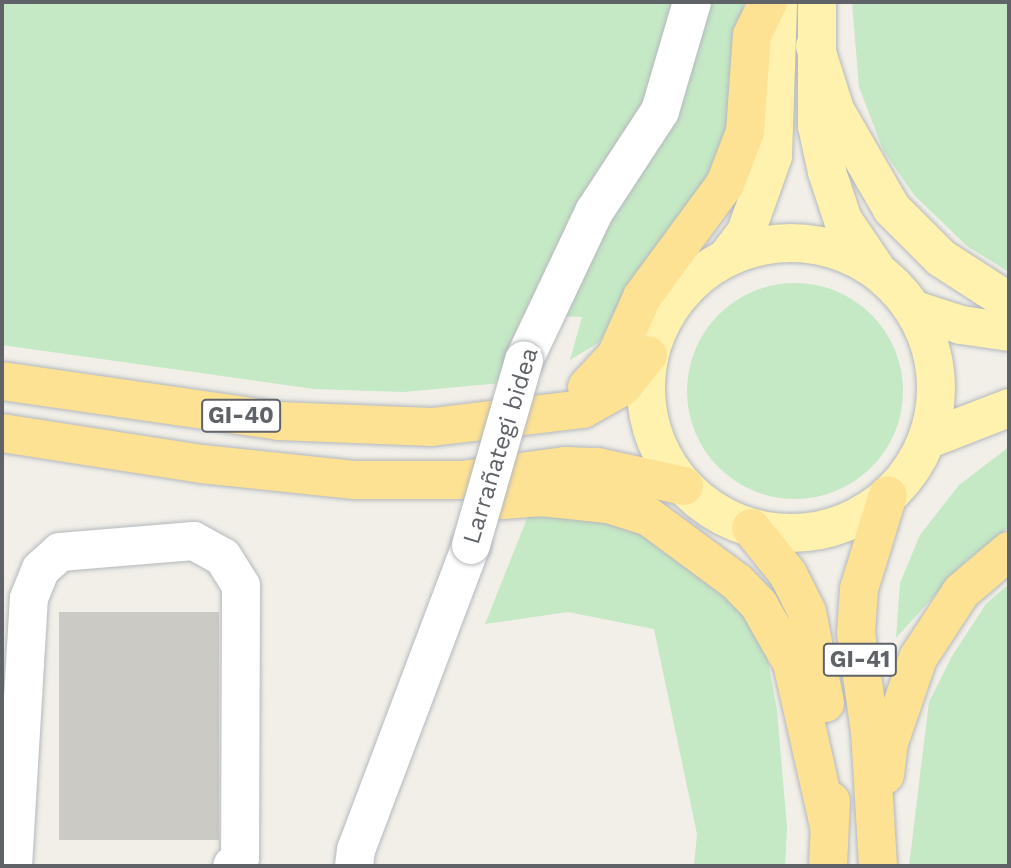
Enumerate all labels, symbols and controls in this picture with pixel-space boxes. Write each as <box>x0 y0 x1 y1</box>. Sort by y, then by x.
street label: Larrañategi bidea <box>457 344 545 548</box>
road number: GI-40 <box>201 396 281 436</box>
road number: GI-41 <box>822 640 898 680</box>

